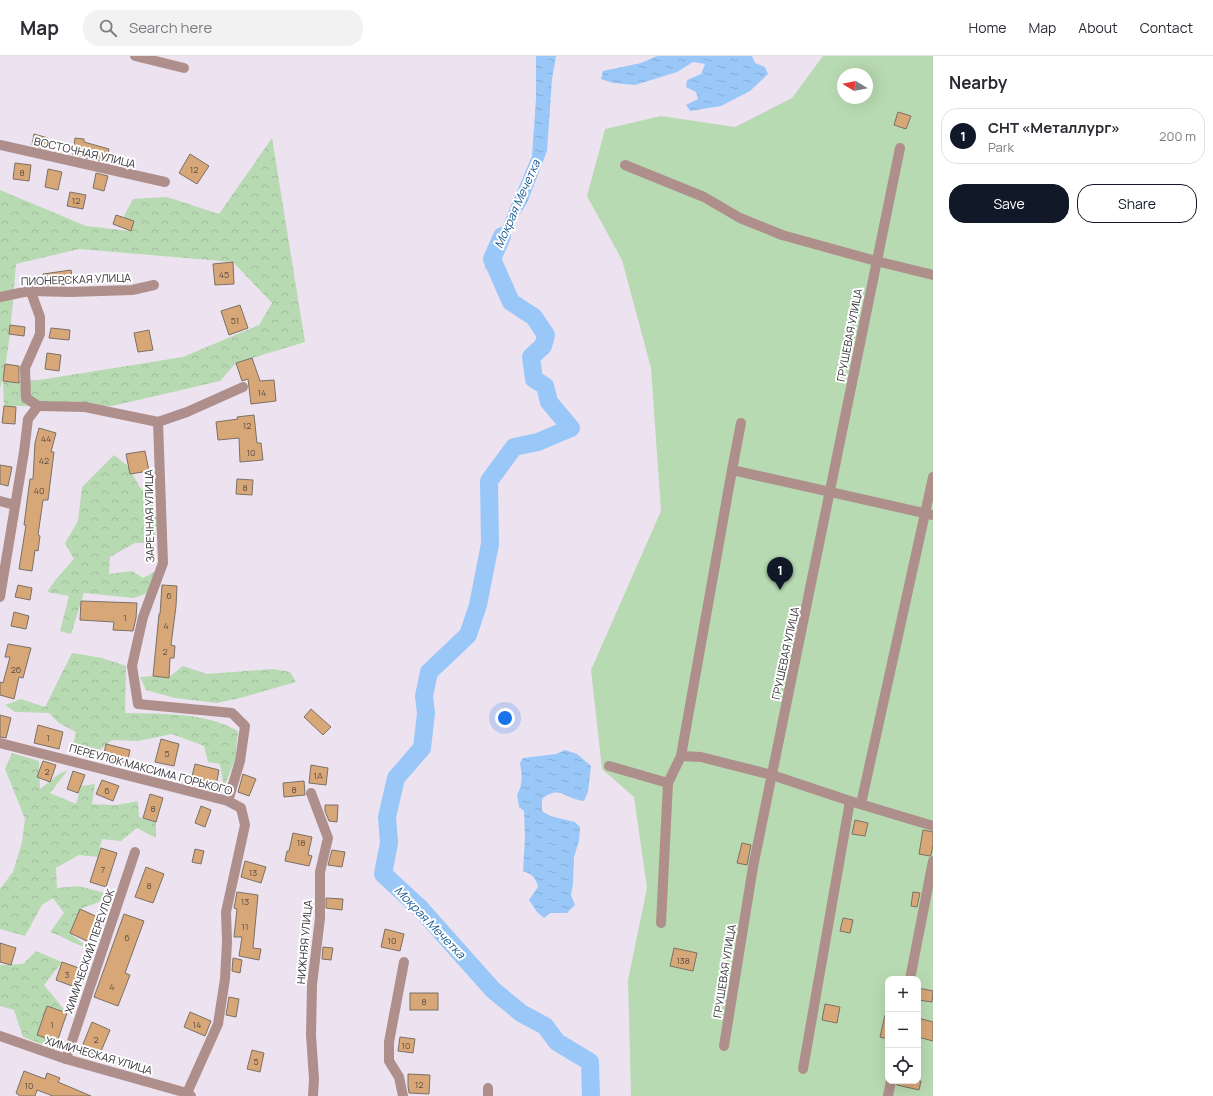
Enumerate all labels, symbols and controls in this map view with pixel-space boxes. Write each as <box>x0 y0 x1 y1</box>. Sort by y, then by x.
search box <box>83 10 363 46</box>
text: Map <box>20 15 59 41</box>
icon: search <box>97 17 119 39</box>
text: Search here <box>129 17 212 38</box>
text: Home <box>969 18 1006 37</box>
text: Map <box>1028 18 1056 37</box>
text: About <box>1078 18 1118 37</box>
text: Contact <box>1140 18 1193 37</box>
north arrow <box>837 68 873 104</box>
text: Nearby <box>949 71 1007 94</box>
text: СНТ «Металлург» <box>988 117 1120 138</box>
text: 1 <box>960 127 966 145</box>
text: 200 m <box>1159 127 1196 145</box>
street label: ВОСТОЧНАЯ УЛИЦА <box>33 133 137 171</box>
text: Park <box>988 138 1014 156</box>
water label: Мокрая Мечетка <box>490 156 545 251</box>
house number: 12 <box>190 163 198 176</box>
house number: 8 <box>19 166 25 179</box>
button: Save <box>949 184 1069 223</box>
button: Share <box>1077 184 1197 223</box>
house number: 12 <box>72 194 80 207</box>
house number: 45 <box>219 268 229 281</box>
street label: ПИОНЕРСКАЯ УЛИЦА <box>21 270 131 288</box>
street label: ГРУШЕВАЯ УЛИЦА <box>833 287 865 383</box>
house number: 51 <box>231 314 239 327</box>
house number: 14 <box>258 386 266 399</box>
house number: 12 <box>243 419 251 432</box>
house number: 44 <box>41 432 51 445</box>
house number: 10 <box>247 446 256 459</box>
house number: 42 <box>39 454 49 467</box>
street label: ЗАРЕЧНАЯ УЛИЦА <box>141 469 157 563</box>
house number: 8 <box>242 481 248 494</box>
house number: 40 <box>34 484 44 497</box>
pin: 1 <box>767 557 793 590</box>
house number: 6 <box>166 589 172 602</box>
street label: ГРУШЕВАЯ УЛИЦА <box>768 605 802 701</box>
house number: 1 <box>123 611 127 624</box>
house number: 4 <box>163 619 169 632</box>
house number: 2 <box>162 645 168 658</box>
house number: 26 <box>11 663 22 676</box>
your location <box>495 708 515 728</box>
house number: 1 <box>46 731 50 744</box>
street label: ПЕРЕУЛОК МАКСИМА ГОРЬКОГО <box>68 740 234 798</box>
house number: 5 <box>164 747 170 760</box>
house number: 2 <box>44 765 50 778</box>
house number: 1А <box>313 769 323 782</box>
house number: 8 <box>291 783 297 796</box>
house number: 6 <box>104 784 110 797</box>
house number: 8 <box>150 802 156 815</box>
house number: 18 <box>297 836 305 849</box>
house number: 7 <box>101 863 106 876</box>
house number: 13 <box>249 866 257 879</box>
house number: 8 <box>146 879 152 892</box>
water label: Мокрая Мечетка <box>391 882 470 963</box>
street label: ХИМИЧЕСКИЙ ПЕРЕУЛОК <box>61 886 118 1015</box>
house number: 13 <box>241 895 249 908</box>
street label: НИЖНЯЯ УЛИЦА <box>293 899 315 985</box>
house number: 11 <box>241 920 249 933</box>
street label: ГРУШЕВАЯ УЛИЦА <box>709 923 739 1019</box>
house number: 6 <box>124 931 130 944</box>
house number: 10 <box>388 934 397 947</box>
house number: 138 <box>676 954 690 967</box>
house number: 3 <box>65 968 70 981</box>
map controls <box>885 976 921 1084</box>
button: + <box>885 976 921 1012</box>
house number: 4 <box>109 980 115 993</box>
house number: 8 <box>421 995 427 1008</box>
button: − <box>885 1012 921 1048</box>
house number: 1 <box>50 1018 54 1031</box>
house number: 14 <box>193 1018 201 1031</box>
street label: ХИМИЧЕСКАЯ УЛИЦА <box>44 1033 154 1077</box>
house number: 2 <box>93 1033 99 1046</box>
house number: 10 <box>402 1039 411 1052</box>
button: locate <box>885 1048 921 1084</box>
house number: 5 <box>253 1055 259 1068</box>
house number: 12 <box>415 1078 423 1091</box>
house number: 10 <box>25 1079 34 1092</box>

